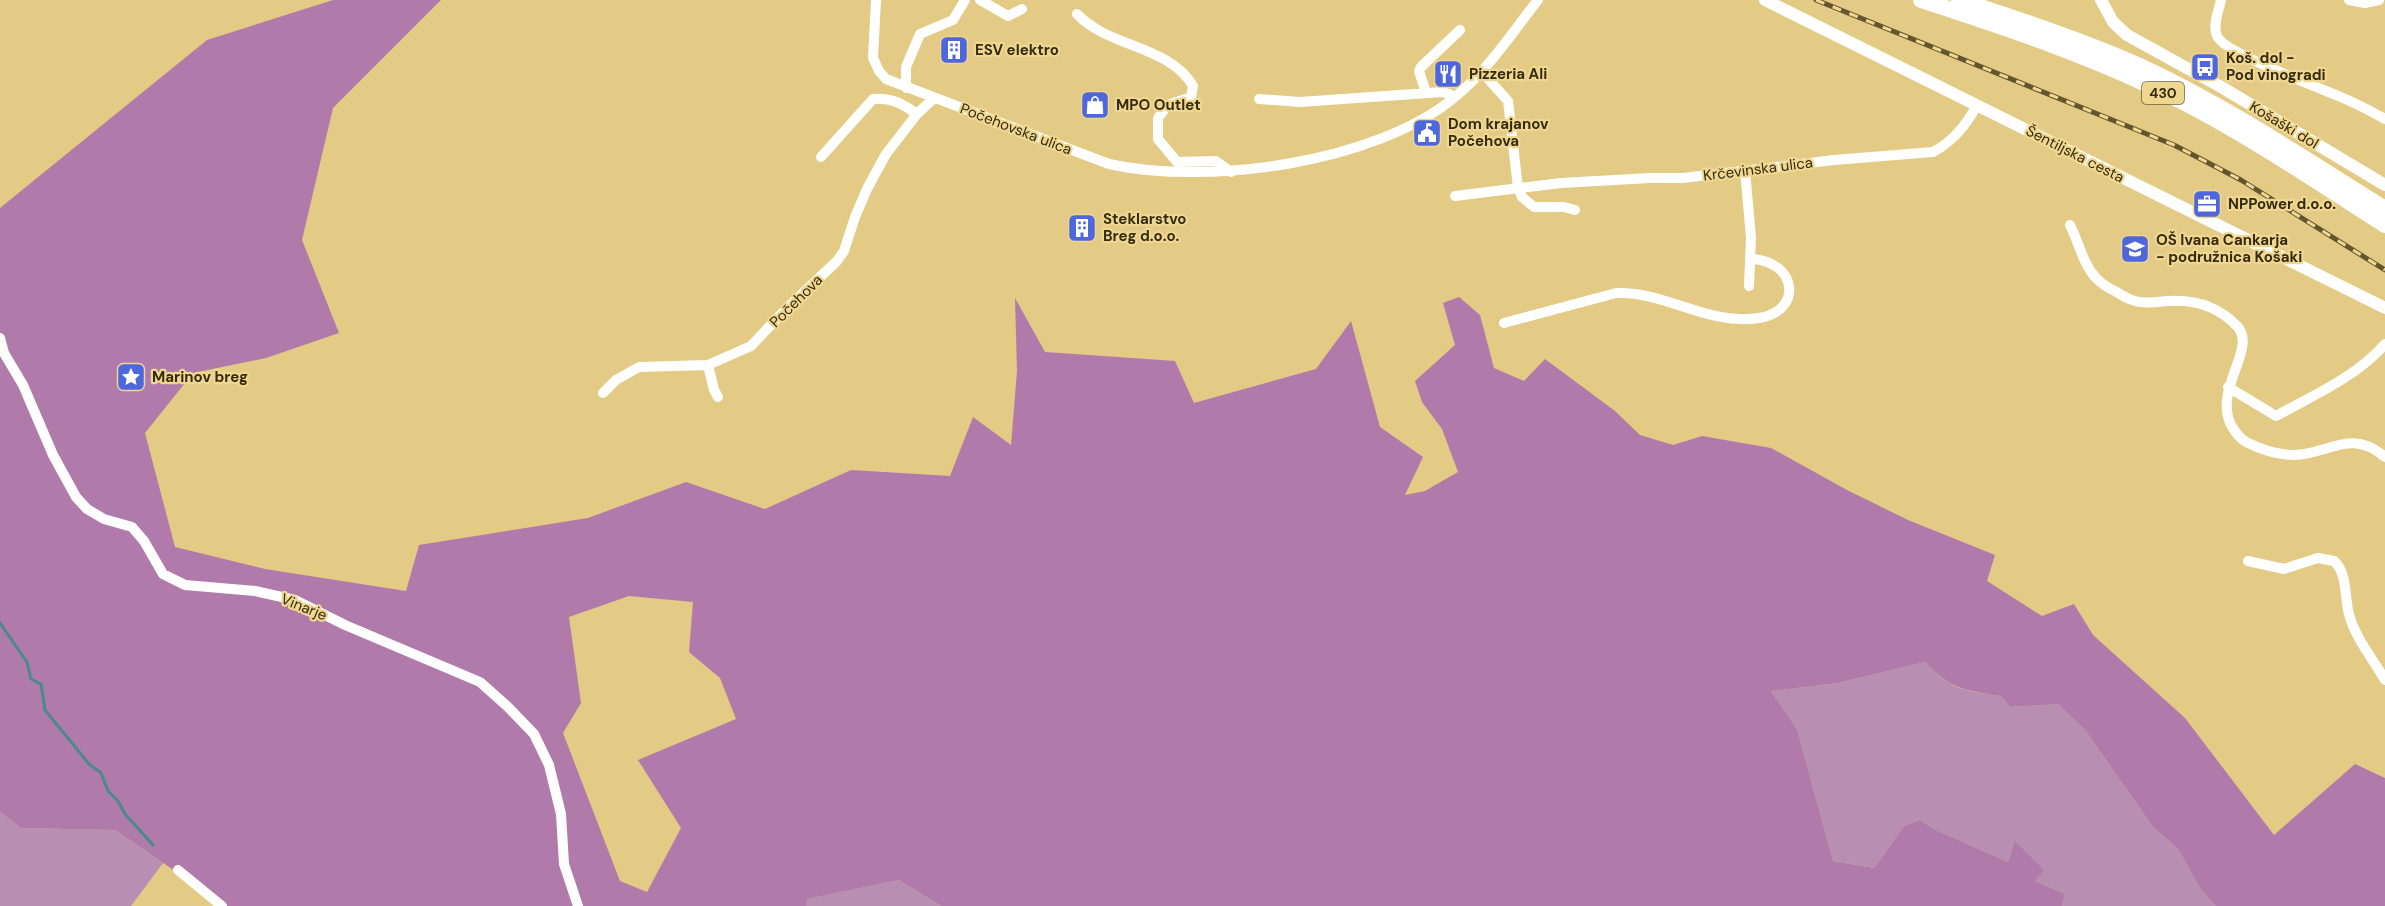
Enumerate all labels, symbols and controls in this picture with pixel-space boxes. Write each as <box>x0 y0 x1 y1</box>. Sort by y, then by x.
building icon: ESV elektro <box>938 34 970 66</box>
place label: ESV elektro <box>975 40 1059 60</box>
place label: Koš. dol - Pod vinogradi <box>2226 48 2326 85</box>
bus stop icon: Koš. dol - Pod vinogradi <box>2189 51 2221 83</box>
restaurant icon: Pizzeria Ali <box>1432 58 1464 90</box>
place label: Pizzeria Ali <box>1469 64 1547 84</box>
road number: 430 <box>2142 82 2184 104</box>
shop icon: MPO Outlet <box>1079 89 1111 121</box>
place label: MPO Outlet <box>1116 95 1201 115</box>
street label: Košaški dol <box>2246 97 2322 153</box>
street label: Počehovska ulica <box>957 98 1075 160</box>
place label: Dom krajanov Počehova <box>1448 114 1549 151</box>
public building icon: Dom krajanov Počehova <box>1411 117 1443 149</box>
street label: Šentiljska cesta <box>2022 121 2128 187</box>
street label: Krčevinska ulica <box>1702 152 1814 186</box>
office icon: NPPower d.o.o. <box>2191 188 2223 220</box>
place label: NPPower d.o.o. <box>2228 194 2336 214</box>
place label: Steklarstvo Breg d.o.o. <box>1103 209 1187 246</box>
building icon: Steklarstvo Breg d.o.o. <box>1066 212 1098 244</box>
place label: OŠ Ivana Cankarja - podružnica Košaki <box>2156 230 2302 267</box>
school or university icon: OŠ Ivana Cankarja - podružnica Košaki <box>2119 233 2151 265</box>
street label: Počehova <box>765 270 827 332</box>
place icon: Marinov breg <box>115 361 147 393</box>
place label: Marinov breg <box>152 367 248 387</box>
street label: Vinarje <box>278 589 330 625</box>

